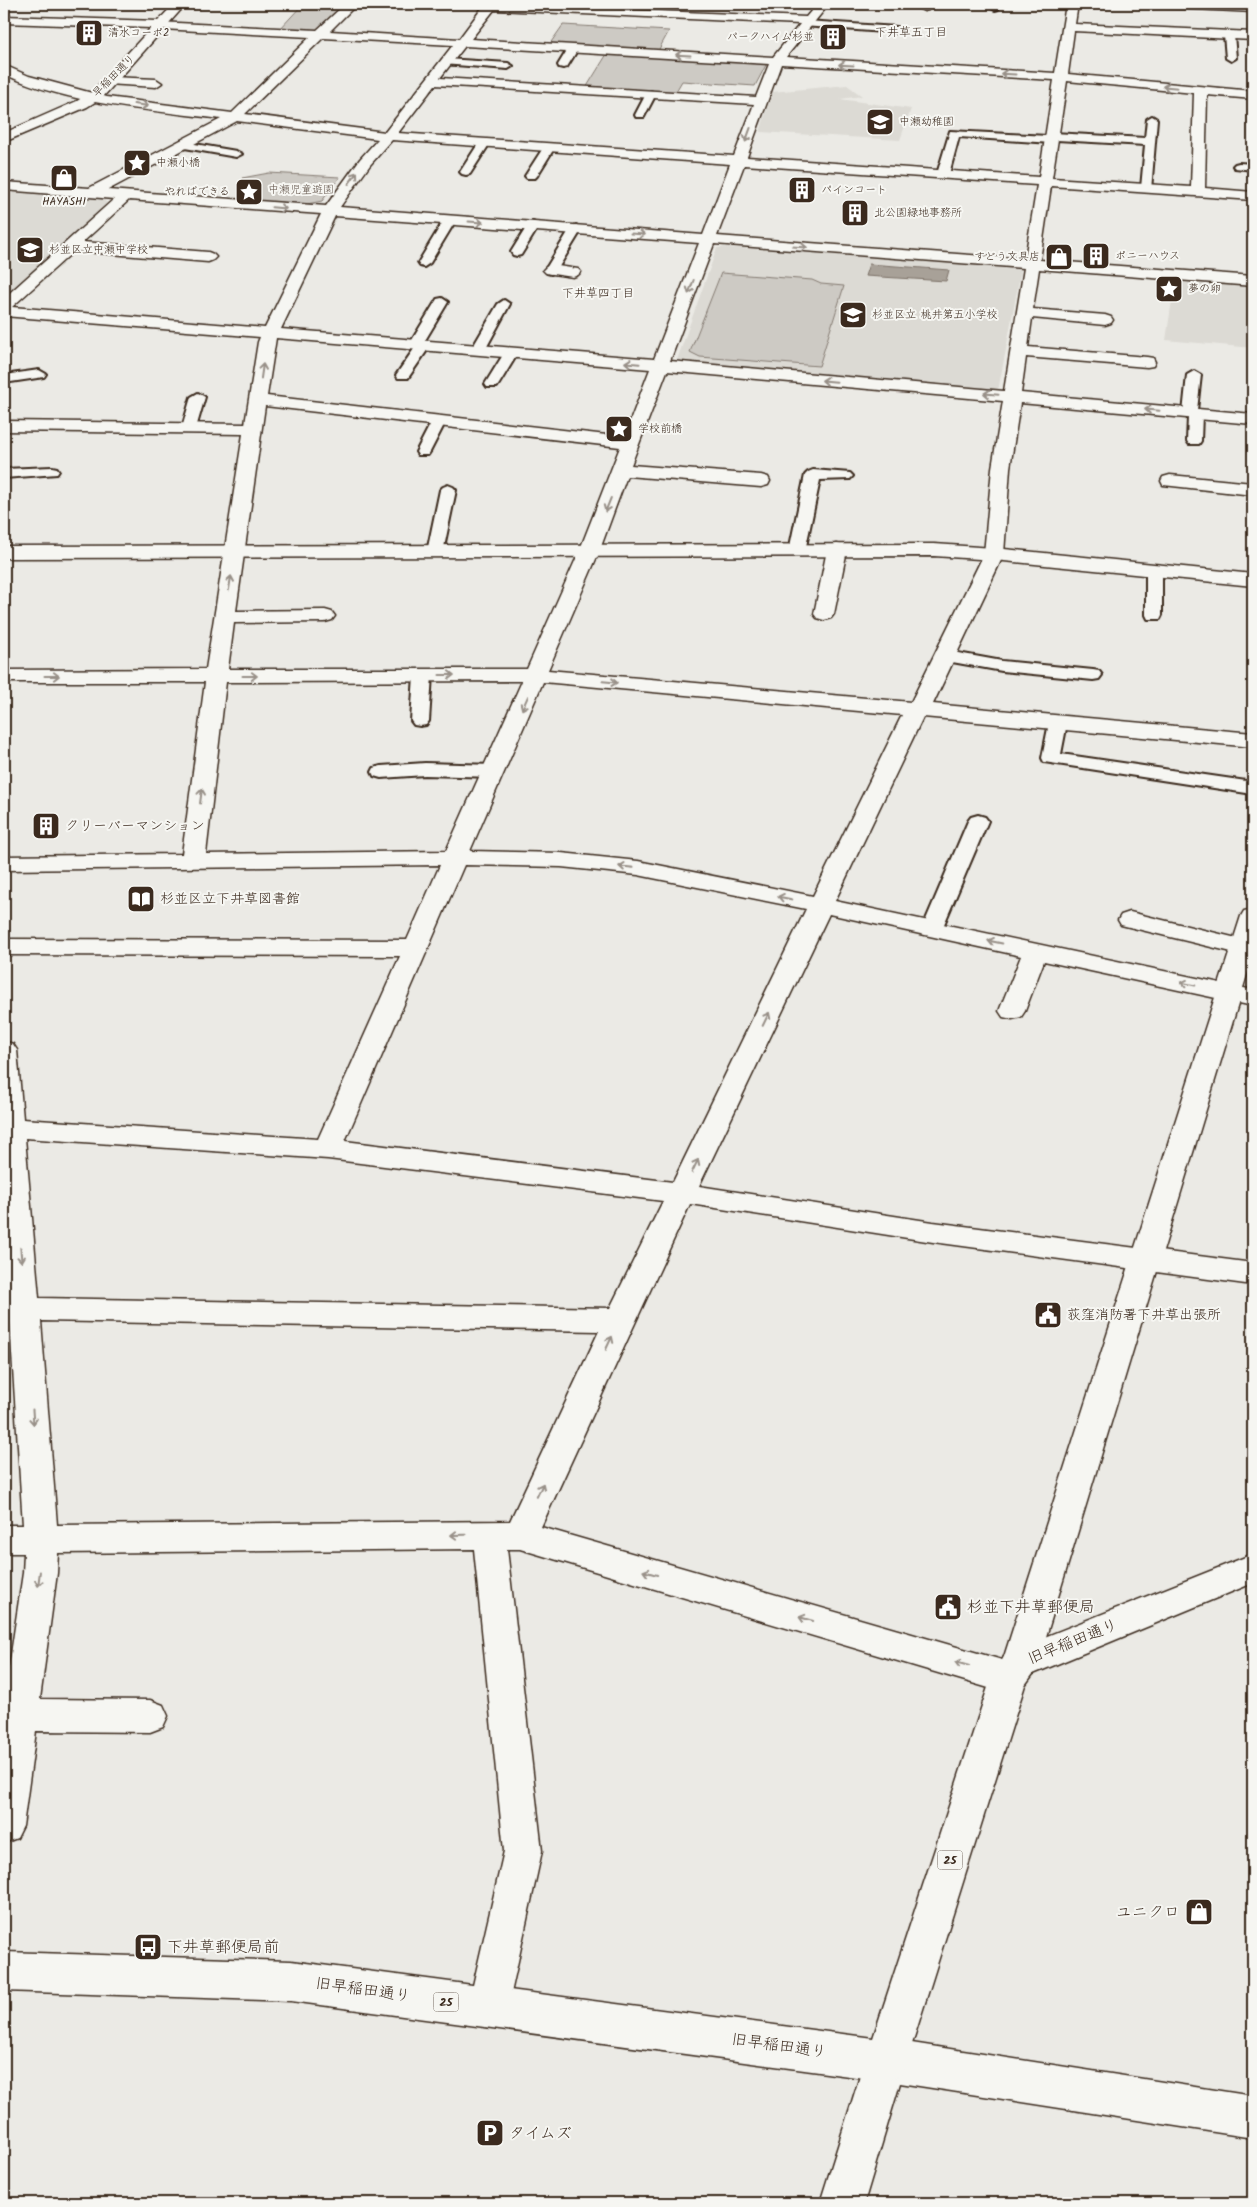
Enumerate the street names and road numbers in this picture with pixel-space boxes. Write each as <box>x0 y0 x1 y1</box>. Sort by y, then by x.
street label: 早稲田通り <box>88 50 140 102</box>
street label: 旧早稲田通り <box>1024 1612 1122 1672</box>
road number: 25 <box>938 1850 962 1870</box>
street label: 旧早稲田通り <box>314 1971 412 2009</box>
road number: 25 <box>434 1992 458 2011</box>
street label: 旧早稲田通り <box>730 2027 828 2065</box>

